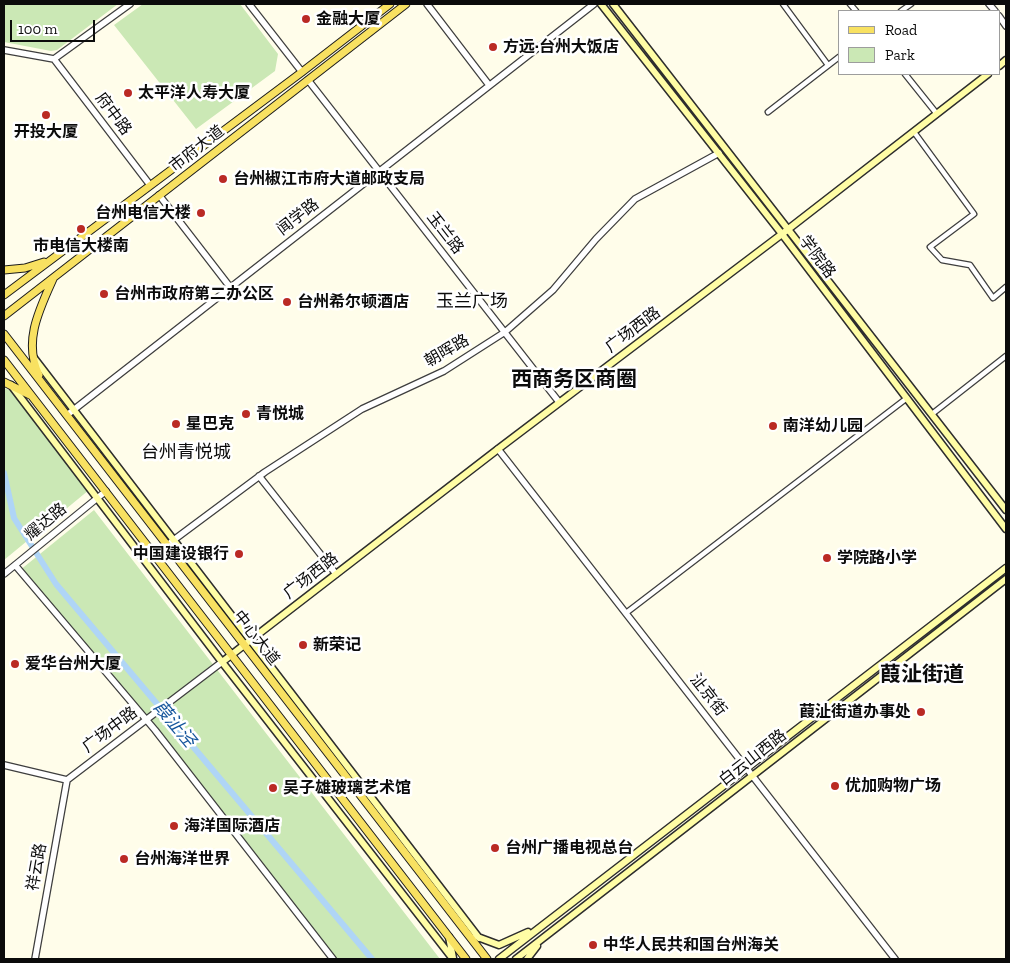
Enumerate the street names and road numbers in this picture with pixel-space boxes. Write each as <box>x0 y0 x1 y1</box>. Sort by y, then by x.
street label: 府中路 <box>91 89 135 139</box>
street label: 市府大道 <box>166 122 228 176</box>
street label: 闻学路 <box>273 195 323 239</box>
street label: 玉兰路 <box>423 208 467 258</box>
street label: 学院路 <box>795 232 839 282</box>
street label: 广场西路 <box>602 303 664 357</box>
street label: 朝晖路 <box>421 331 473 371</box>
street label: 耀达路 <box>21 499 71 545</box>
street label: 广场西路 <box>280 549 342 603</box>
street label: 中心大道 <box>229 607 283 669</box>
street label: 沚京街 <box>686 670 730 720</box>
street label: 广场中路 <box>79 703 141 757</box>
street label: 白云山西路 <box>716 726 790 790</box>
street label: 祥云路 <box>23 842 51 892</box>

